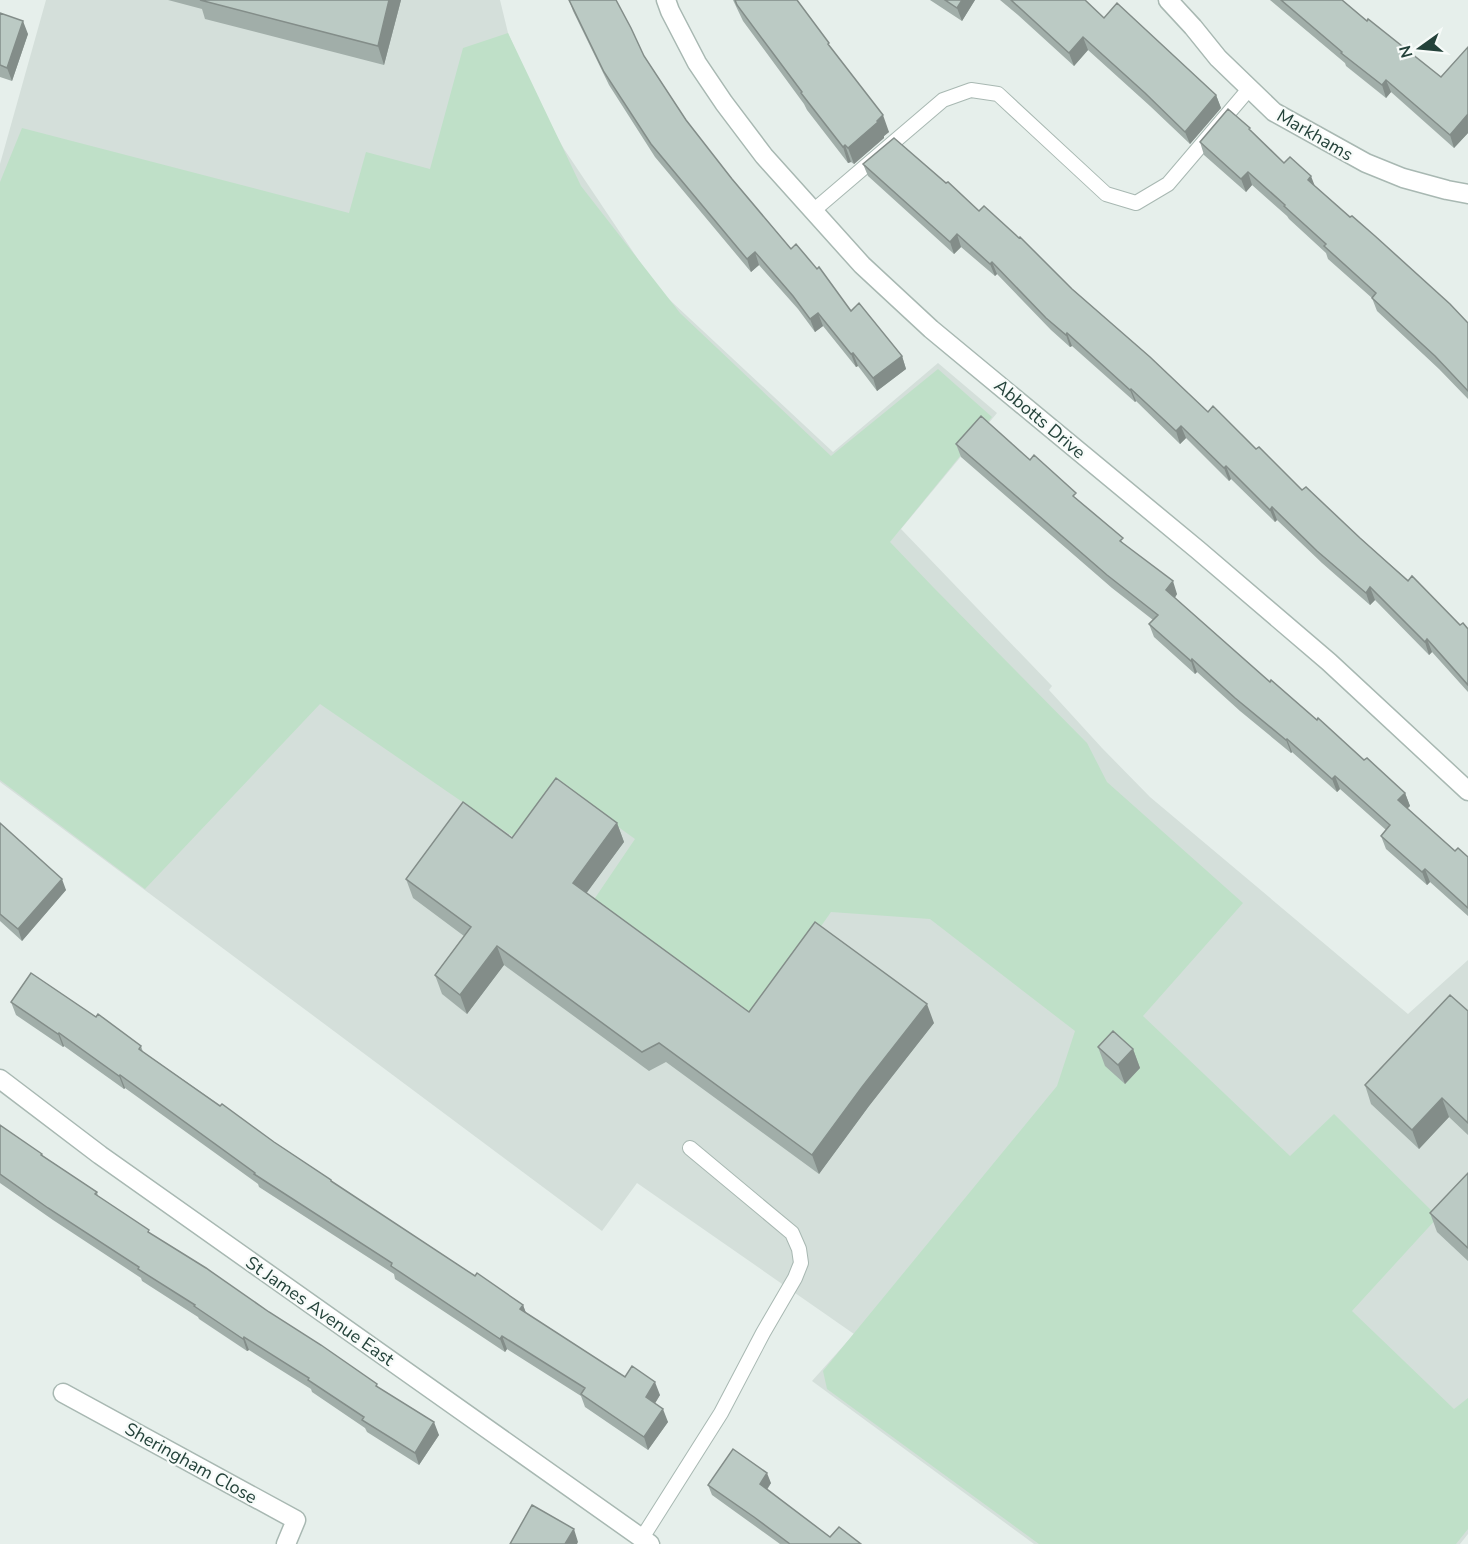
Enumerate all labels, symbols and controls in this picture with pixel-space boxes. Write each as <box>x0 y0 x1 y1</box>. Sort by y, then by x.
north arrow <box>1390 18 1450 78</box>
text: N <box>1394 43 1419 60</box>
street label: Markhams <box>1273 104 1357 166</box>
street label: Abbotts Drive <box>989 374 1091 464</box>
street label: St James Avenue East <box>241 1251 400 1372</box>
street label: Sheringham Close <box>121 1417 261 1509</box>

